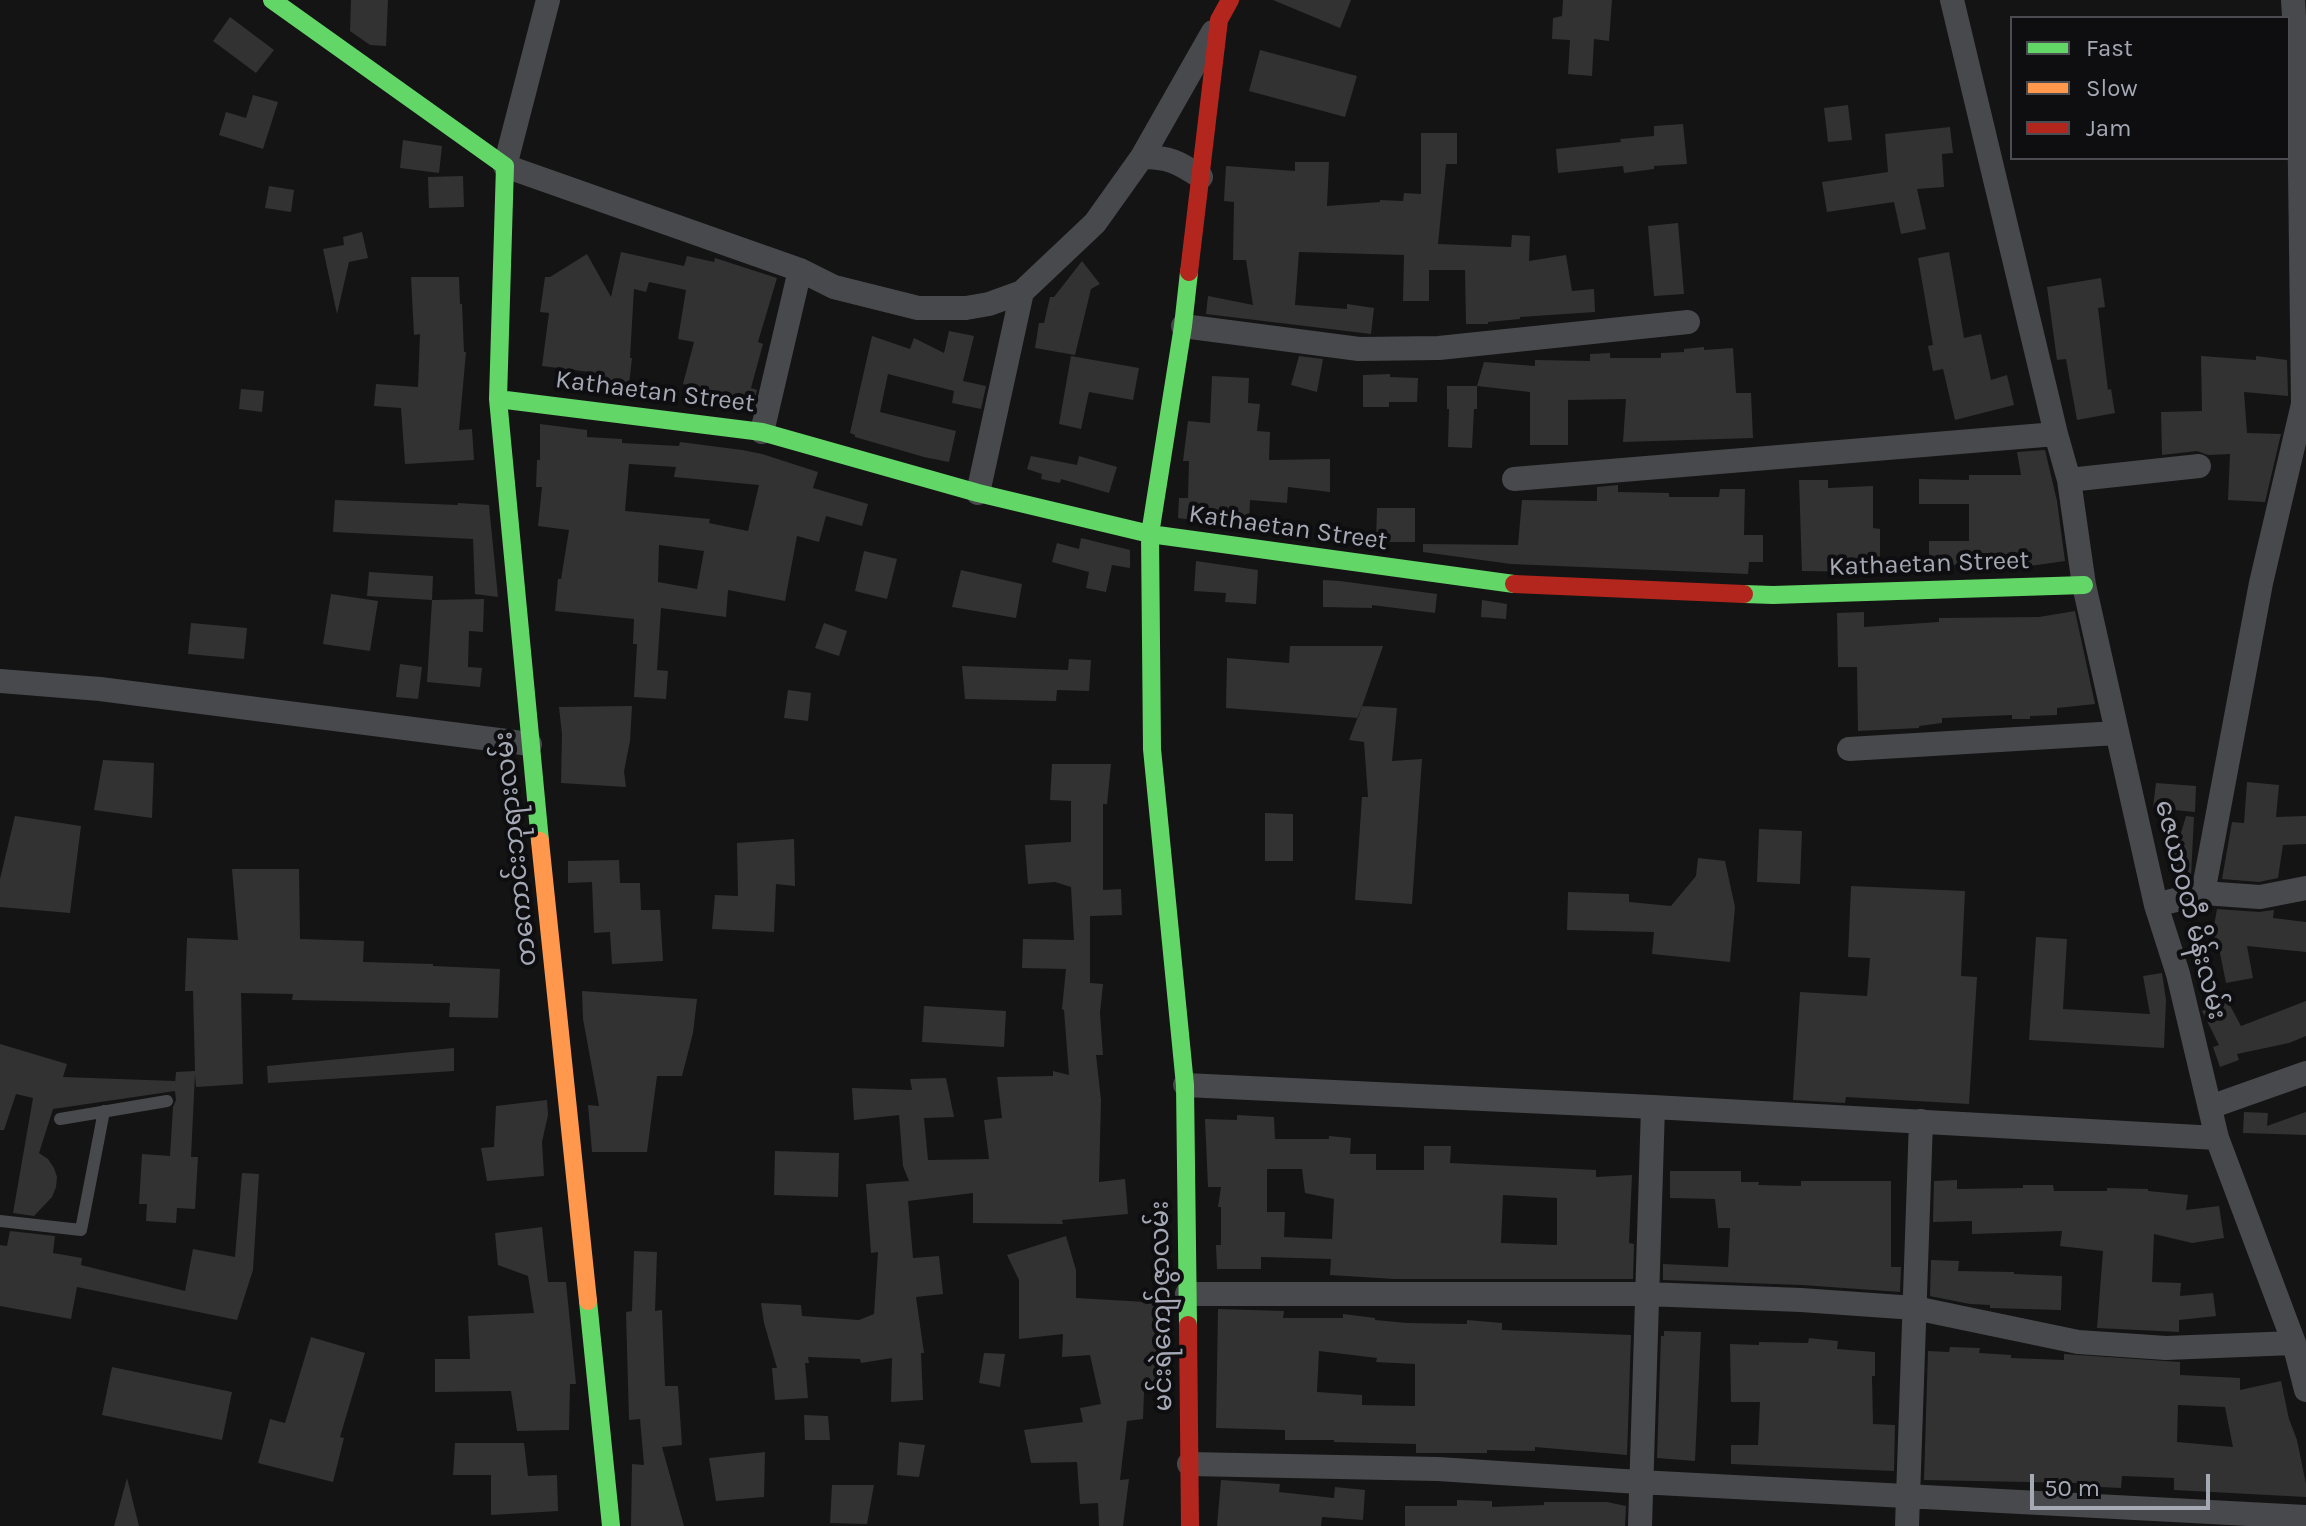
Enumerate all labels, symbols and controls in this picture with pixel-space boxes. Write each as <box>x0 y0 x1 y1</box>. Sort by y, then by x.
legend <box>2010 16 2290 160</box>
text: Fast <box>2086 34 2133 62</box>
text: Slow <box>2086 74 2138 102</box>
text: Jam <box>2086 114 2131 142</box>
street label: Kathaetan Street <box>554 364 756 420</box>
street label: Kathaetan Street <box>1187 499 1389 557</box>
street label: Kathaetan Street <box>1828 545 2030 583</box>
street label: တကောင်းဘုရားလမ်း <box>488 730 544 968</box>
street label: ဇေယာဝတီ မိန်းလမ်း <box>2148 797 2232 1023</box>
street label: မင်းရဲကျော်ဇွာလမ်း <box>1145 1200 1179 1412</box>
scale bar <box>2034 1458 2214 1508</box>
text: 50 m <box>2044 1474 2100 1502</box>

